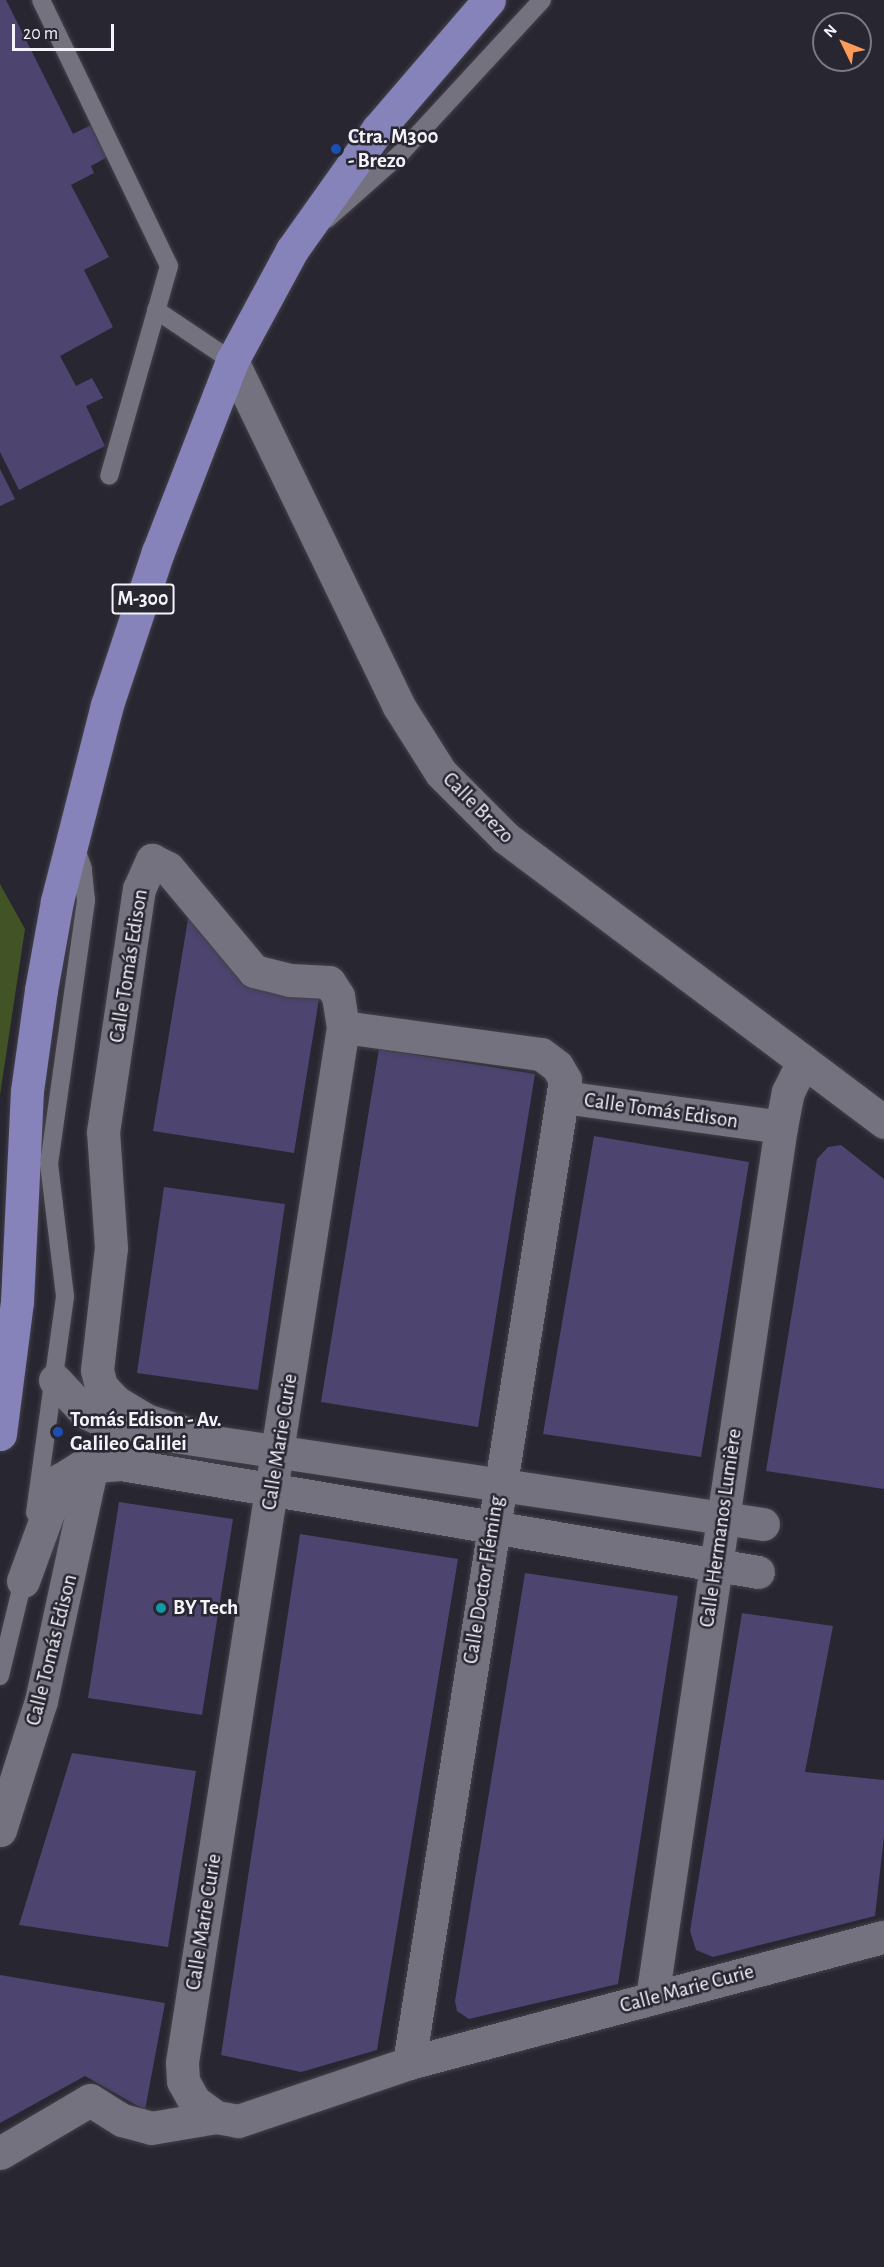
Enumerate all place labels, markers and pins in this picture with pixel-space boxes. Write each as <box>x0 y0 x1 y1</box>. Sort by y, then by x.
place label: Ctra. M300 - Brezo <box>348 124 439 174</box>
marker: Ctra. M300 - Brezo <box>329 142 343 156</box>
place label: Tomás Edison - Av. Galileo Galilei <box>70 1407 222 1457</box>
marker: Tomás Edison - Av. Galileo Galilei <box>51 1425 65 1439</box>
place label: BY Tech <box>173 1595 238 1621</box>
marker: BY Tech <box>154 1601 168 1615</box>

